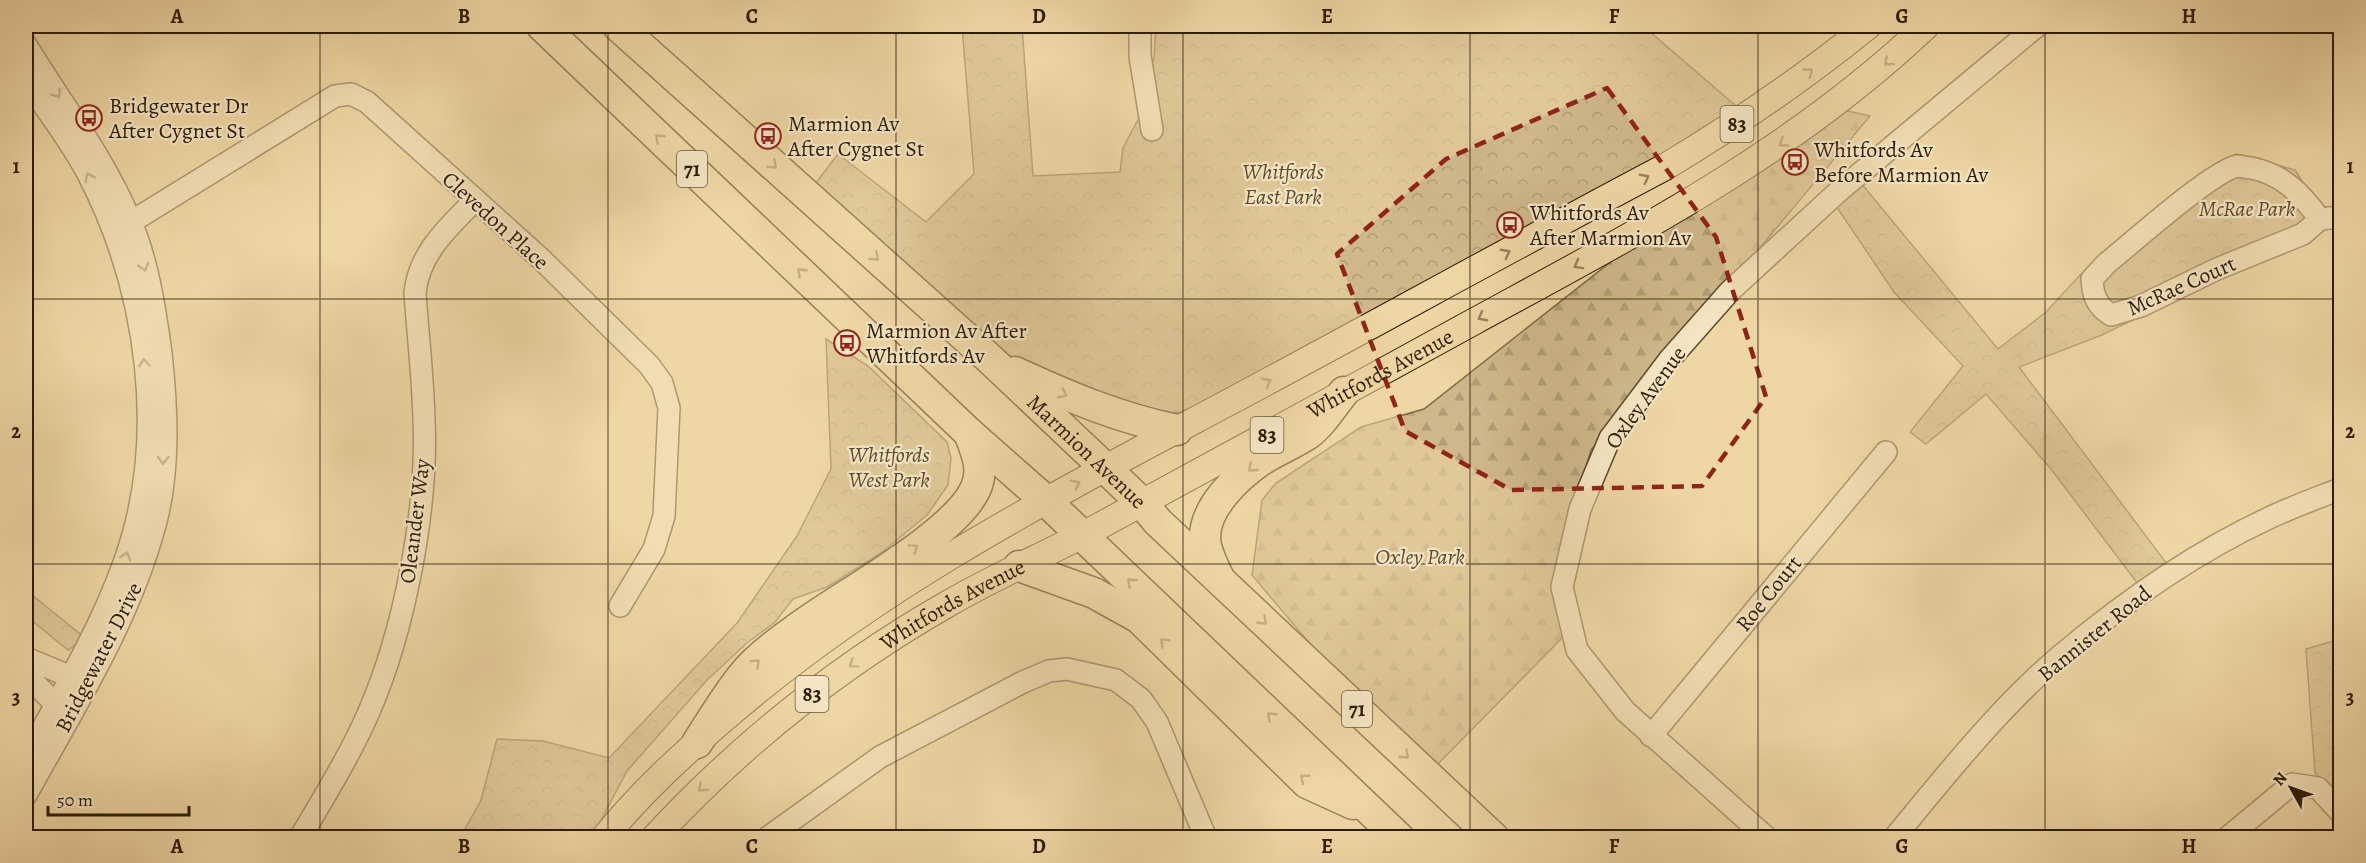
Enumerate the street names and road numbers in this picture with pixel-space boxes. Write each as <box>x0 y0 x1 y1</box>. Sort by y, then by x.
road number: 83 <box>1720 106 1754 142</box>
road number: 71 <box>677 151 707 187</box>
street label: Clevedon Place <box>435 165 555 277</box>
street label: McRae Court <box>2122 249 2241 323</box>
street label: Whitfords Avenue <box>1301 322 1459 427</box>
street label: Oxley Avenue <box>1598 340 1693 455</box>
street label: Marmion Avenue <box>1020 388 1153 516</box>
road number: 83 <box>1250 417 1284 453</box>
street label: Oleander Way <box>392 457 438 585</box>
street label: Roe Court <box>1729 549 1809 638</box>
street label: Whitfords Avenue <box>873 552 1030 658</box>
street label: Bridgewater Drive <box>48 577 150 738</box>
street label: Bannister Road <box>2031 579 2158 689</box>
road number: 83 <box>796 676 828 712</box>
road number: 71 <box>1342 691 1372 727</box>

